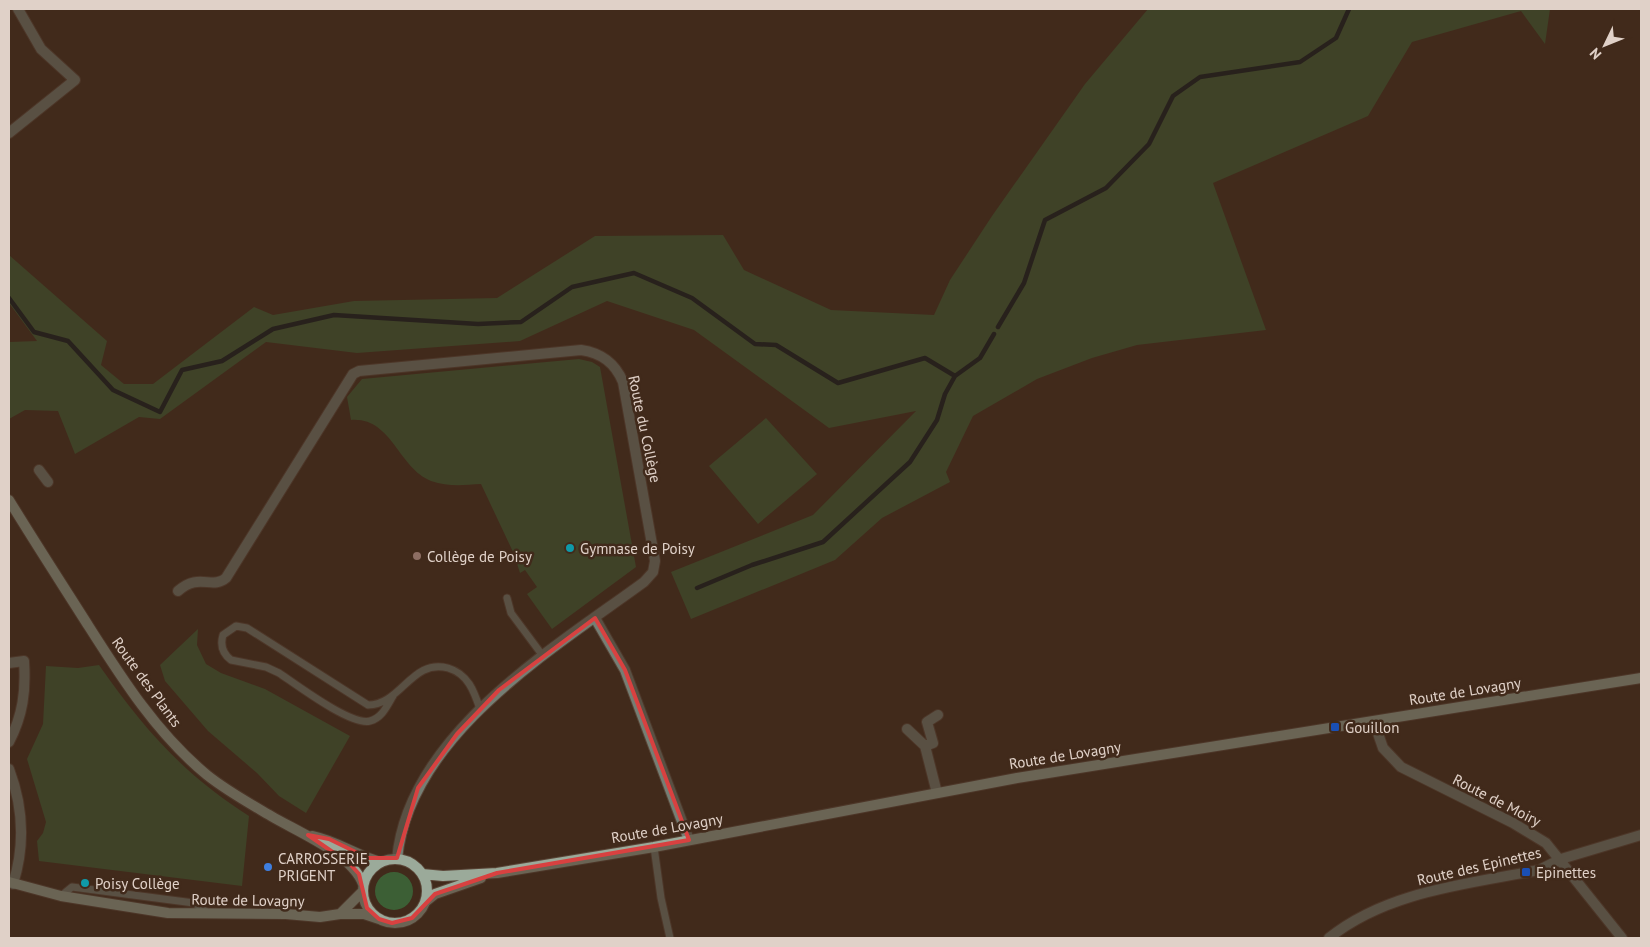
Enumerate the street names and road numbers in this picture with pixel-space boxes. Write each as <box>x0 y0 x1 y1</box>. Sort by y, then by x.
street label: Route du Collège <box>624 374 666 484</box>
street label: Route des Plants <box>108 633 186 731</box>
street label: Route de Lovagny <box>1408 673 1522 709</box>
street label: Route de Lovagny <box>1008 737 1122 773</box>
street label: Route de Moiry <box>1450 770 1544 830</box>
street label: Route de Lovagny <box>610 809 724 847</box>
street label: Route des Epinettes <box>1415 842 1543 890</box>
street label: Route de Lovagny <box>191 890 305 910</box>

